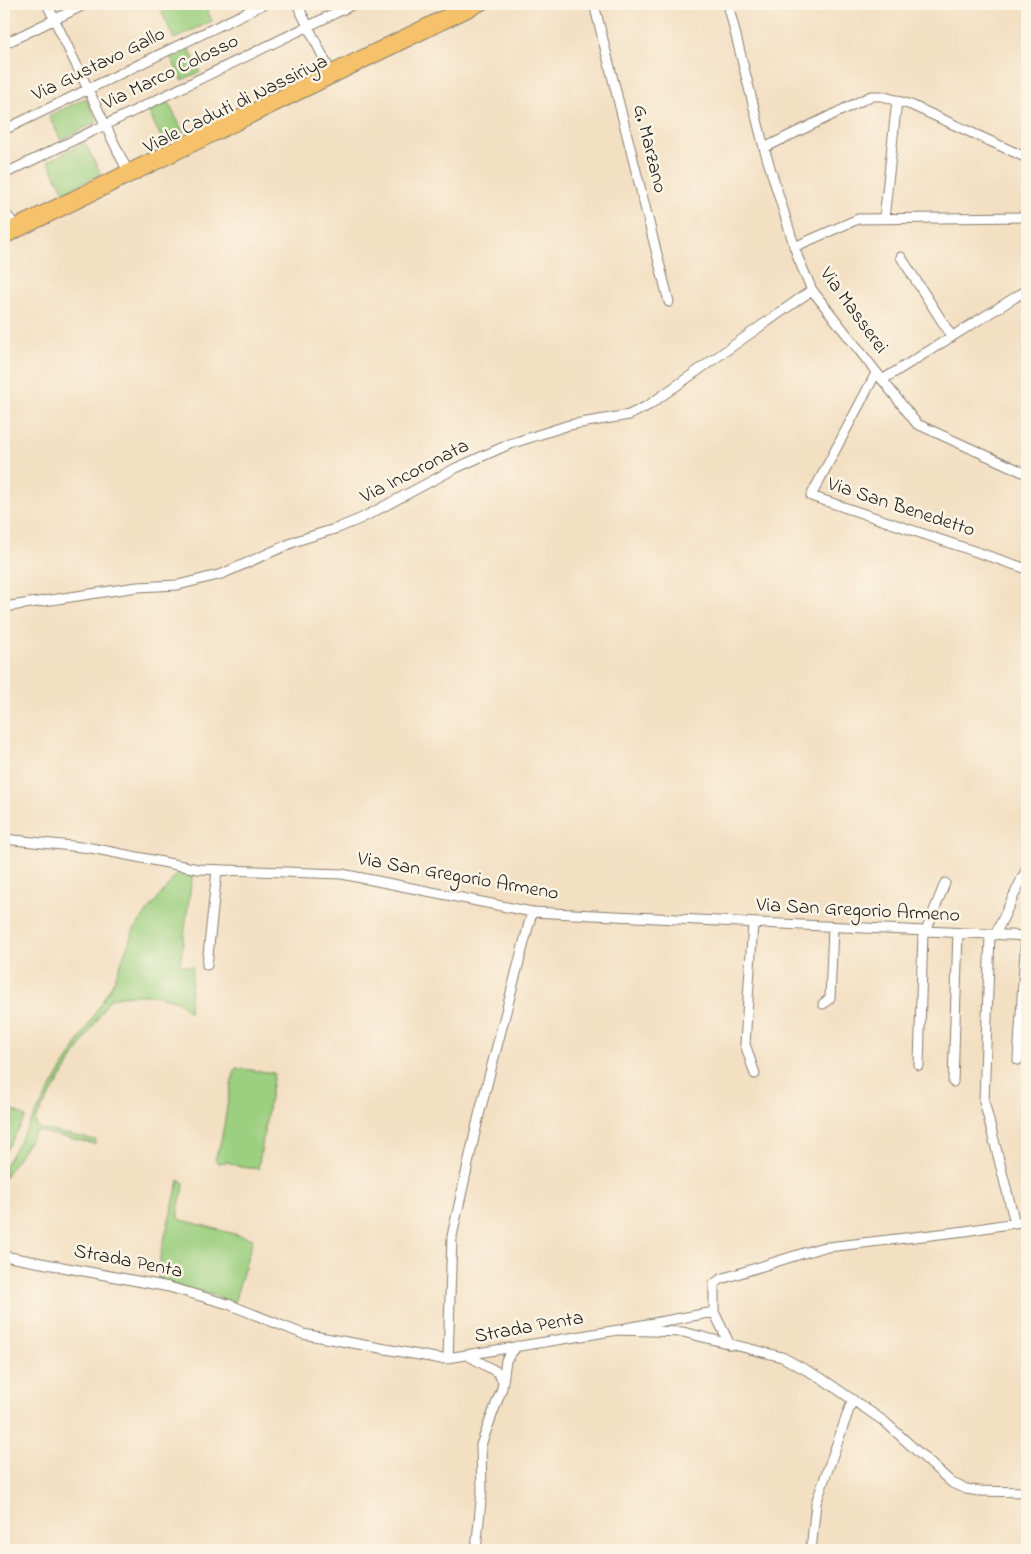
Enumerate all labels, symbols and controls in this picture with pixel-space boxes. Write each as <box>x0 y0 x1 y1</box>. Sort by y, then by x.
street label: Via Gustavo Gallo <box>27 20 171 110</box>
street label: Via Marco Colosso <box>97 27 244 119</box>
street label: Viale Caduti di Nassiriya <box>138 48 333 163</box>
street label: G. Marzano <box>624 102 674 196</box>
street label: Via Masserei <box>811 261 894 360</box>
street label: Via Incoronata <box>355 432 474 512</box>
street label: Via San Benedetto <box>823 470 979 546</box>
street label: Via San Gregorio Armeno <box>354 845 561 910</box>
street label: Via San Gregorio Armeno <box>754 891 961 932</box>
street label: Strada Penta <box>71 1237 185 1287</box>
street label: Strada Penta <box>472 1304 586 1352</box>

